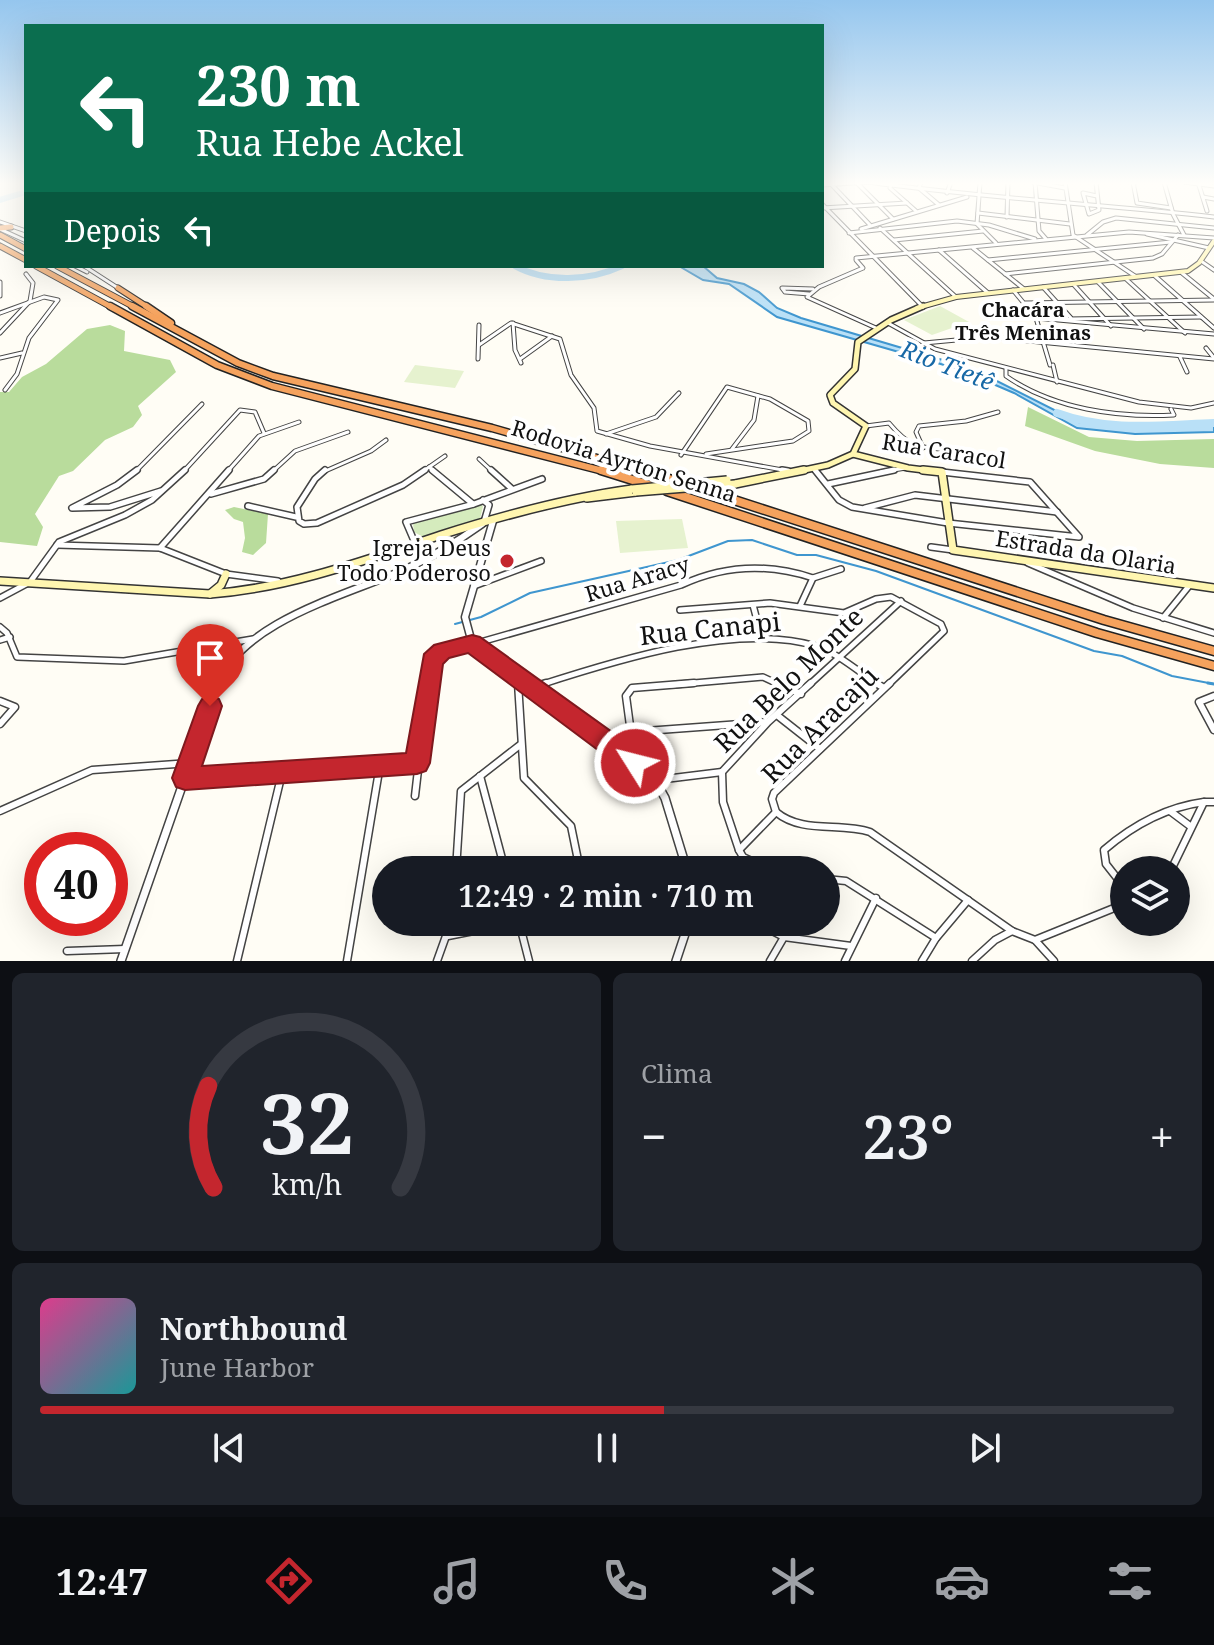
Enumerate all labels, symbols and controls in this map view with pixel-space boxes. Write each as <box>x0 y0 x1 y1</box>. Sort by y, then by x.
text: 230 m <box>196 46 361 122</box>
icon: left <box>64 56 168 160</box>
text: Rua Hebe Ackel <box>196 118 464 167</box>
icon: left <box>177 208 221 252</box>
text: Depois <box>64 210 161 251</box>
district label: Chacára Três Meninas <box>955 296 1091 346</box>
water label: Rio Tietê <box>895 331 999 398</box>
street label: Rodovia Ayrton Senna <box>508 412 740 508</box>
street label: Rua Caracol <box>880 425 1008 475</box>
street label: Estrada da Olaria <box>994 522 1178 580</box>
place label: Igreja Deus Todo Poderoso <box>337 532 491 587</box>
street label: Rua Aracy <box>581 548 693 608</box>
marker: Igreja Deus Todo Poderoso <box>498 552 516 570</box>
street label: Rua Belo Monte <box>706 599 871 760</box>
street label: Rua Canapi <box>638 603 782 653</box>
pin <box>176 624 244 706</box>
icon: arrive <box>188 636 232 680</box>
street label: Rua Aracajú <box>753 658 886 791</box>
position arrow <box>593 721 677 805</box>
speed limit sign: 40 <box>24 832 128 936</box>
map controls <box>1110 856 1190 936</box>
button: layers <box>1110 856 1190 936</box>
text: 12:49 · 2 min · 710 m <box>458 875 754 916</box>
text: Clima <box>641 1055 713 1091</box>
text: 32 <box>259 1065 354 1178</box>
text: 23° <box>862 1095 954 1177</box>
text: − <box>641 1106 666 1166</box>
text: + <box>1149 1106 1174 1166</box>
text: km/h <box>271 1164 342 1203</box>
text: Northbound <box>160 1308 347 1349</box>
text: June Harbor <box>160 1349 314 1385</box>
icon: previous <box>207 1426 251 1470</box>
icon: pause <box>585 1426 629 1470</box>
icon: next <box>963 1426 1007 1470</box>
icon: directions <box>261 1553 317 1609</box>
icon: music <box>429 1553 485 1609</box>
icon: phone <box>597 1553 653 1609</box>
icon: climate <box>765 1553 821 1609</box>
icon: car <box>934 1553 990 1609</box>
icon: filters <box>1102 1553 1158 1609</box>
text: 12:47 <box>56 1557 148 1606</box>

